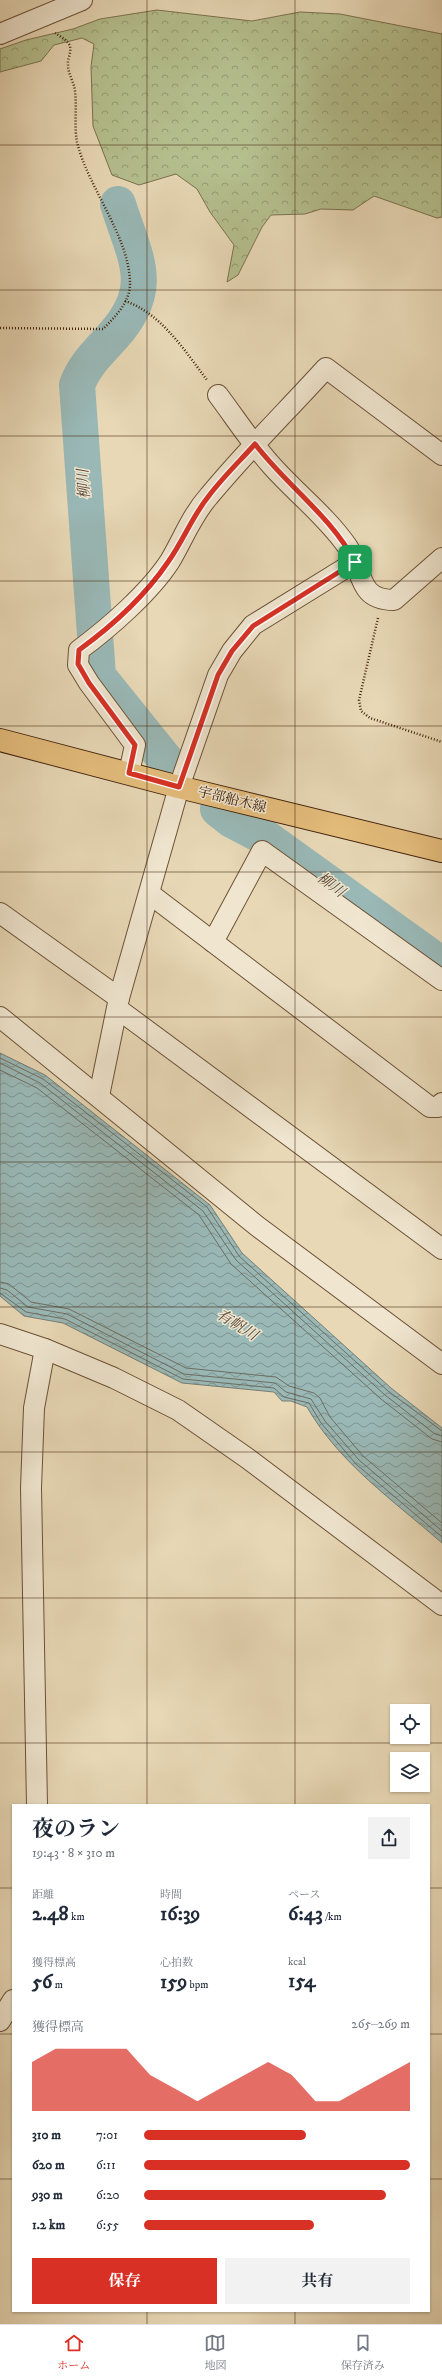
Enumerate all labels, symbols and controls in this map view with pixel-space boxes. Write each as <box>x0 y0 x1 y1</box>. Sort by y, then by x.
water label: 柳川 <box>73 466 95 500</box>
pin <box>338 545 372 579</box>
icon: arrive <box>344 551 366 573</box>
street label: 宇部船木線 <box>196 783 268 817</box>
water label: 柳川 <box>313 868 350 903</box>
water label: 有帆川 <box>213 1305 263 1346</box>
map controls <box>390 1704 430 1792</box>
button: locate <box>390 1704 430 1744</box>
button: layers <box>390 1752 430 1792</box>
text: 夜のラン <box>32 1816 120 1843</box>
button: share <box>368 1817 410 1859</box>
text: 19:43 · 8 × 310 m <box>32 1845 115 1861</box>
text: 距離 <box>32 1888 54 1902</box>
text: 時間 <box>160 1888 182 1902</box>
text: ペース <box>288 1888 320 1902</box>
text: 2.48 <box>32 1902 69 1927</box>
text: 16:39 <box>160 1902 200 1927</box>
text: 6:43 <box>288 1902 323 1927</box>
text: km <box>69 1910 85 1924</box>
text: /km <box>323 1910 342 1924</box>
text: kcal <box>288 1955 306 1969</box>
text: 獲得標高 <box>32 1956 76 1970</box>
text: 心拍数 <box>160 1956 193 1970</box>
text: 154 <box>288 1969 316 1994</box>
text: 56 <box>32 1970 52 1995</box>
text: 159 <box>160 1970 187 1995</box>
text: m <box>52 1978 63 1992</box>
text: bpm <box>187 1978 208 1992</box>
text: 265–269 m <box>351 2016 410 2032</box>
text: 獲得標高 <box>32 2019 84 2035</box>
text: 310 m <box>32 2127 61 2143</box>
text: 7:01 <box>96 2127 118 2143</box>
text: 620 m <box>32 2157 65 2173</box>
text: 6:11 <box>96 2157 116 2173</box>
text: 930 m <box>32 2187 63 2203</box>
text: 6:20 <box>96 2187 120 2203</box>
text: 1.2 km <box>32 2217 65 2233</box>
text: 6:55 <box>96 2217 119 2233</box>
button: 保存 <box>32 2258 217 2304</box>
button: 共有 <box>225 2258 410 2304</box>
tab: ホーム <box>57 2332 90 2373</box>
tab: 地図 <box>204 2332 226 2373</box>
tab: 保存済み <box>341 2332 385 2373</box>

